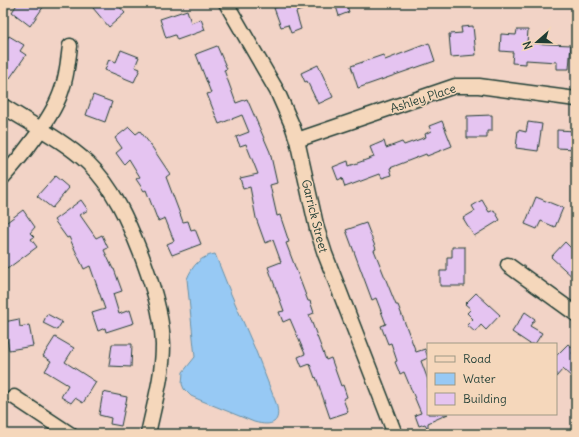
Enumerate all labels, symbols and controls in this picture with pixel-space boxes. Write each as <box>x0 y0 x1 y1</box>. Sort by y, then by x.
north arrow <box>517 22 557 62</box>
text: N <box>520 39 535 51</box>
street label: Ashley Place <box>388 80 458 116</box>
street label: Garrick Street <box>299 178 331 254</box>
legend <box>427 343 557 415</box>
text: Road <box>463 351 491 366</box>
text: Water <box>463 371 496 386</box>
text: Building <box>463 391 507 406</box>

